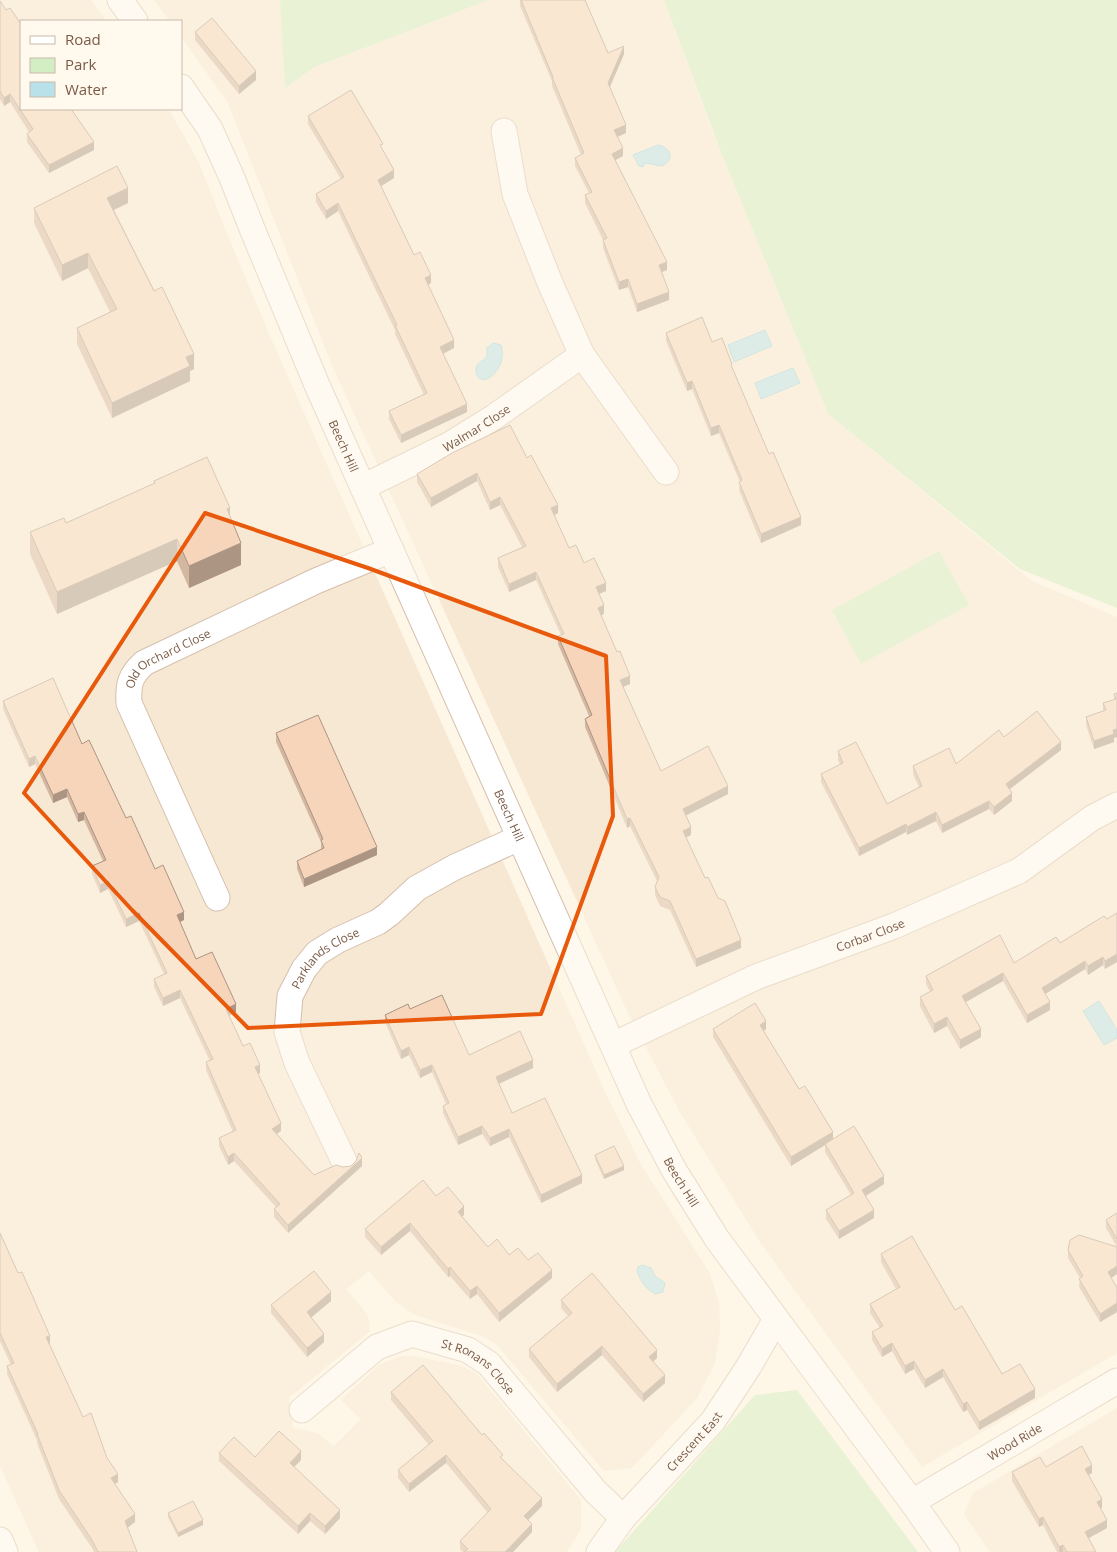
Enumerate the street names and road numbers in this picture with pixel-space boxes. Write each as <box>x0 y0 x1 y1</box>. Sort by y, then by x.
street label: Walmar Close <box>440 400 514 455</box>
street label: Beech Hill <box>325 417 363 474</box>
street label: Old Orchard Close <box>121 624 213 690</box>
street label: Beech Hill <box>491 787 529 844</box>
street label: Corbar Close <box>833 914 907 955</box>
street label: Parklands Close <box>287 923 362 992</box>
street label: Beech Hill <box>660 1154 703 1210</box>
street label: St Ronans Close <box>440 1334 519 1398</box>
street label: Crescent East <box>662 1408 725 1475</box>
street label: Wood Ride <box>984 1419 1045 1464</box>

